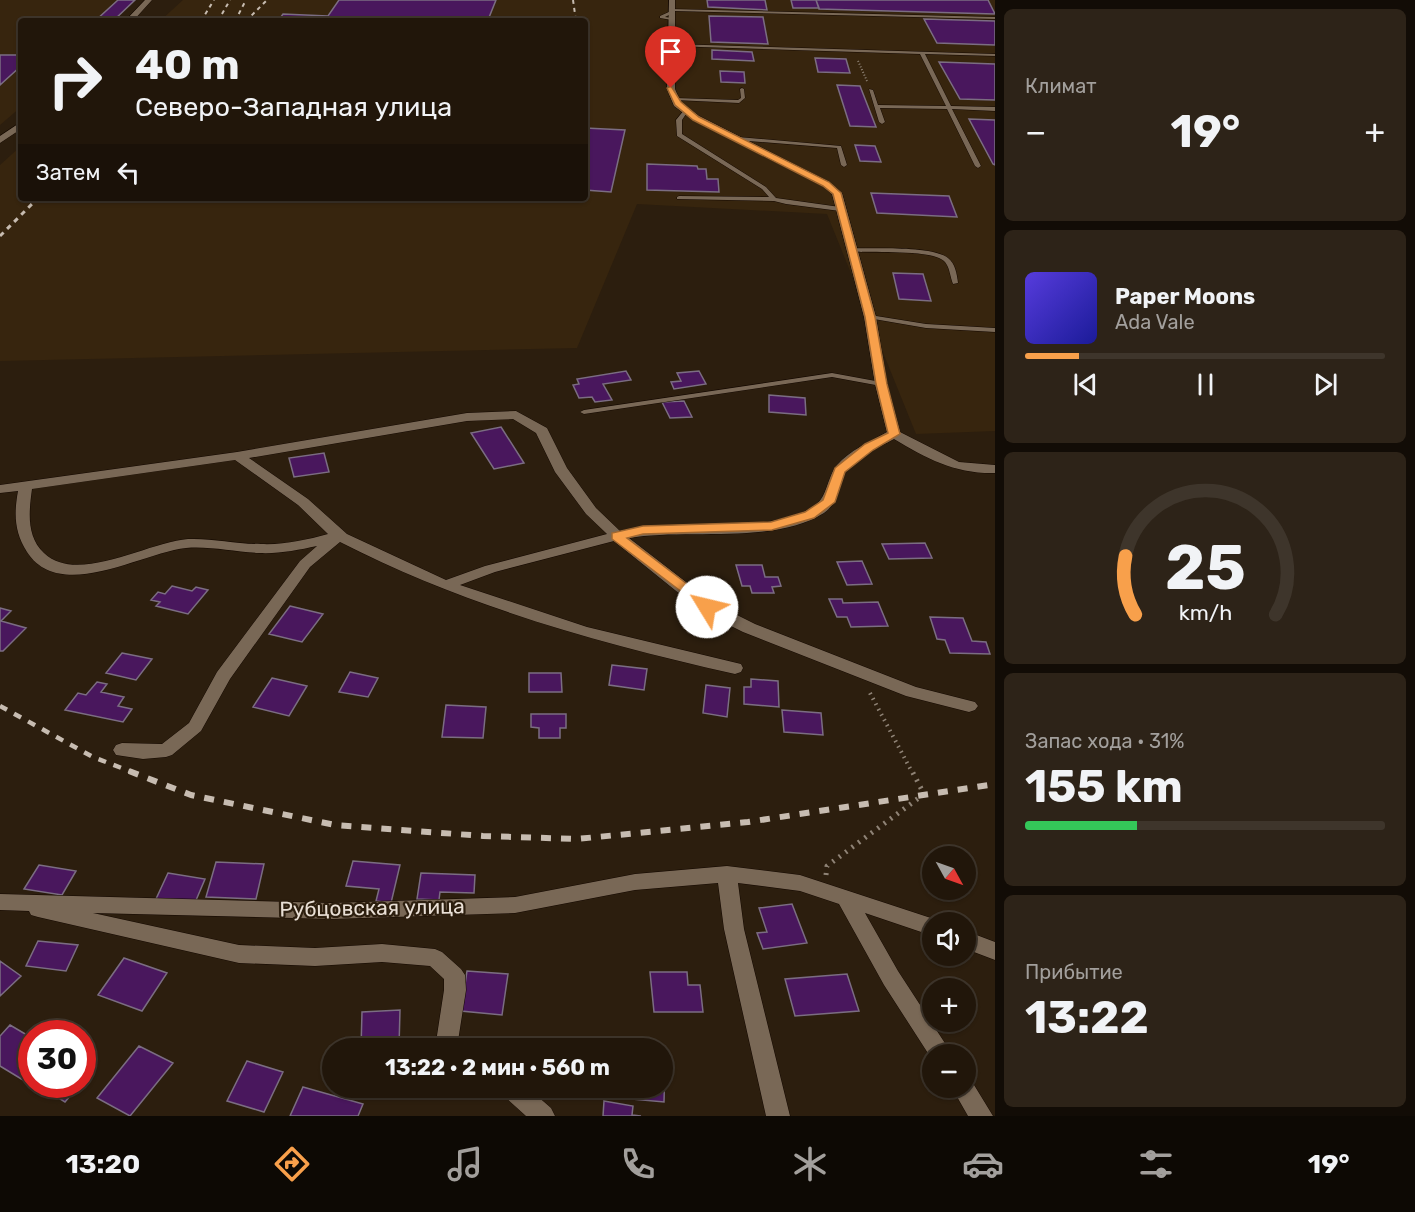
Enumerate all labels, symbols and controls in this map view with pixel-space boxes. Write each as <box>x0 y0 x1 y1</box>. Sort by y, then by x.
pin <box>645 26 696 88</box>
icon: arrive <box>654 35 687 68</box>
text: 40 m <box>135 40 240 90</box>
icon: right <box>36 42 114 120</box>
text: Климат <box>1025 74 1097 98</box>
text: Северо-Западная улица <box>135 91 452 123</box>
text: 19° <box>1171 105 1240 158</box>
text: − <box>1025 112 1046 151</box>
text: + <box>1364 112 1385 151</box>
icon: left <box>112 156 145 189</box>
text: Затем <box>36 159 100 186</box>
text: Paper Moons <box>1115 283 1255 310</box>
text: Ada Vale <box>1115 310 1195 334</box>
icon: previous <box>1069 368 1102 401</box>
icon: pause <box>1189 368 1222 401</box>
icon: next <box>1309 368 1342 401</box>
text: 25 <box>1165 531 1245 605</box>
position arrow <box>675 575 739 639</box>
text: km/h <box>1178 600 1232 625</box>
text: Запас хода · 31% <box>1025 729 1184 753</box>
text: 155 km <box>1025 760 1183 813</box>
north arrow <box>922 846 976 900</box>
map controls <box>922 846 976 1098</box>
street label: Рубцовская улица <box>279 893 465 922</box>
button: sound <box>922 912 976 966</box>
text: Прибытие <box>1025 960 1123 984</box>
button: + <box>922 978 976 1032</box>
text: 13:22 <box>1025 991 1149 1044</box>
speed limit sign: 30 <box>18 1020 96 1098</box>
button: − <box>922 1044 976 1098</box>
text: 13:22 · 2 мин · 560 m <box>385 1054 610 1081</box>
icon: directions <box>271 1143 313 1185</box>
icon: music <box>444 1143 486 1185</box>
icon: phone <box>617 1143 659 1185</box>
icon: climate <box>789 1143 831 1185</box>
icon: car <box>962 1143 1004 1185</box>
icon: filters <box>1135 1143 1177 1185</box>
text: 13:20 <box>65 1148 140 1180</box>
text: 19° <box>1308 1148 1350 1180</box>

